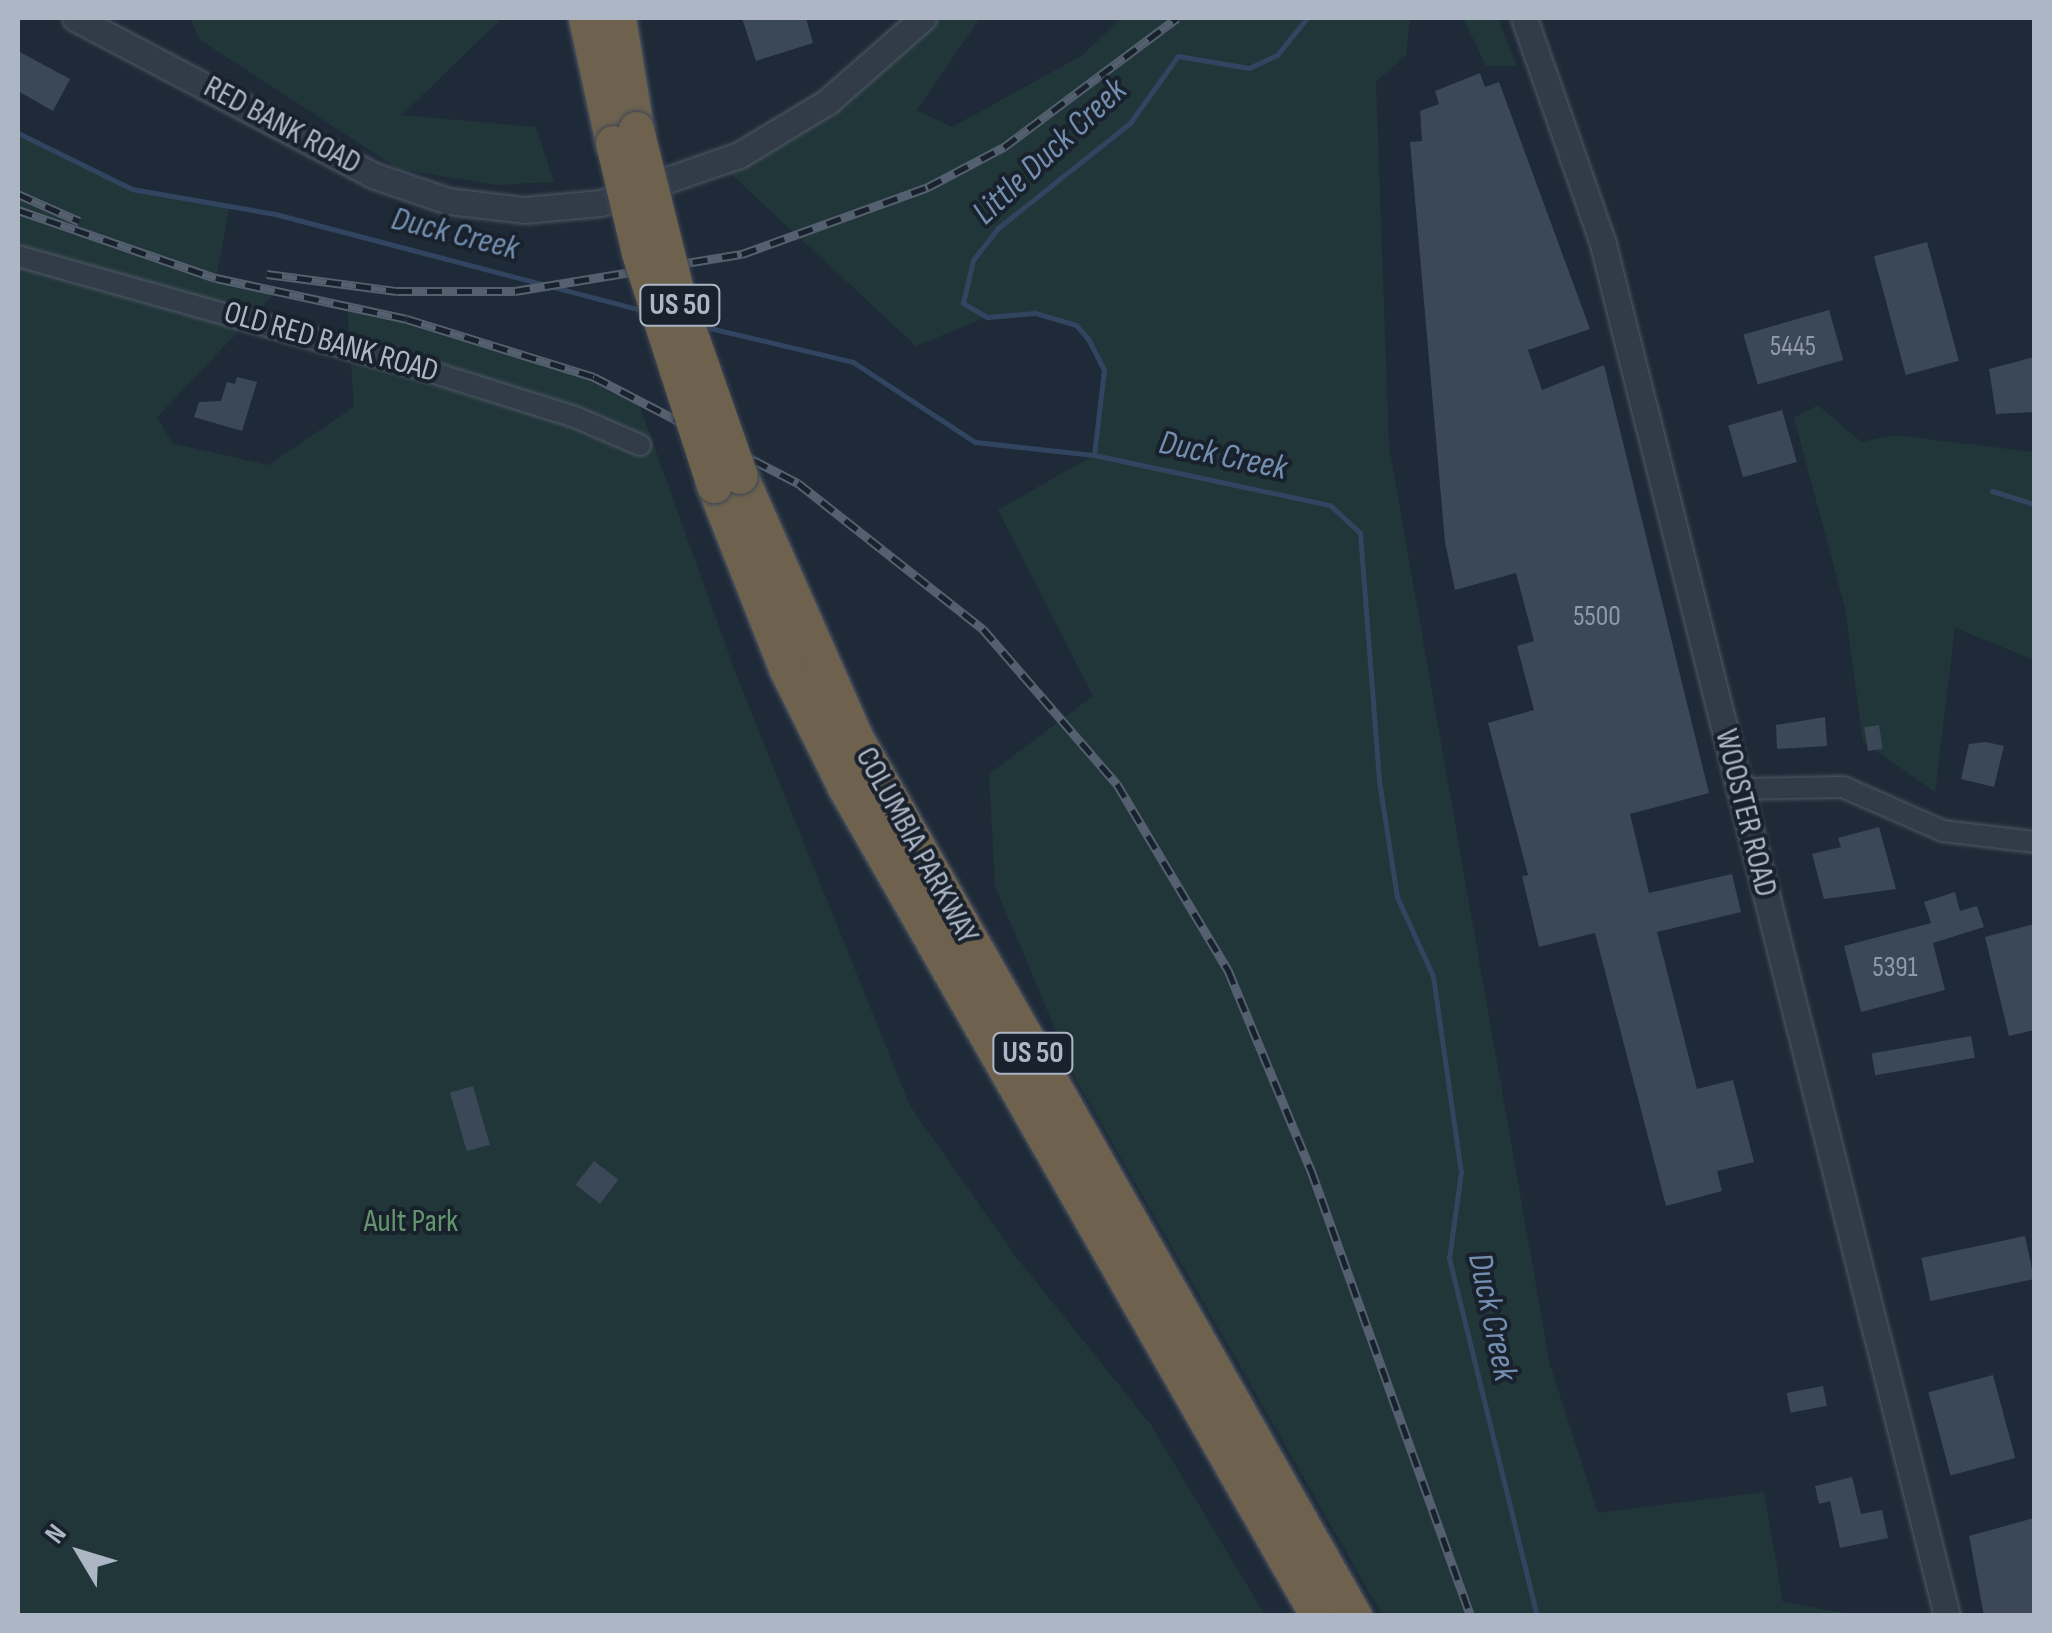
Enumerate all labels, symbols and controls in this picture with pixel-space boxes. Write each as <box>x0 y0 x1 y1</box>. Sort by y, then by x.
street label: RED BANK ROAD <box>197 69 367 183</box>
water label: Little Duck Creek <box>964 70 1136 234</box>
water label: Duck Creek <box>387 198 523 270</box>
road number: US 50 <box>638 280 722 330</box>
street label: OLD RED BANK ROAD <box>220 294 442 392</box>
house number: 5445 <box>1770 330 1816 364</box>
water label: Duck Creek <box>1155 422 1291 490</box>
house number: 5500 <box>1573 600 1621 634</box>
street label: WOOSTER ROAD <box>1706 725 1784 901</box>
street label: COLUMBIA PARKWAY <box>846 741 986 951</box>
house number: 5391 <box>1872 951 1918 985</box>
road number: US 50 <box>990 1028 1076 1078</box>
park label: Ault Park <box>364 1203 458 1241</box>
water label: Duck Creek <box>1458 1249 1526 1385</box>
north arrow <box>30 1503 130 1603</box>
text: N <box>38 1518 74 1550</box>

